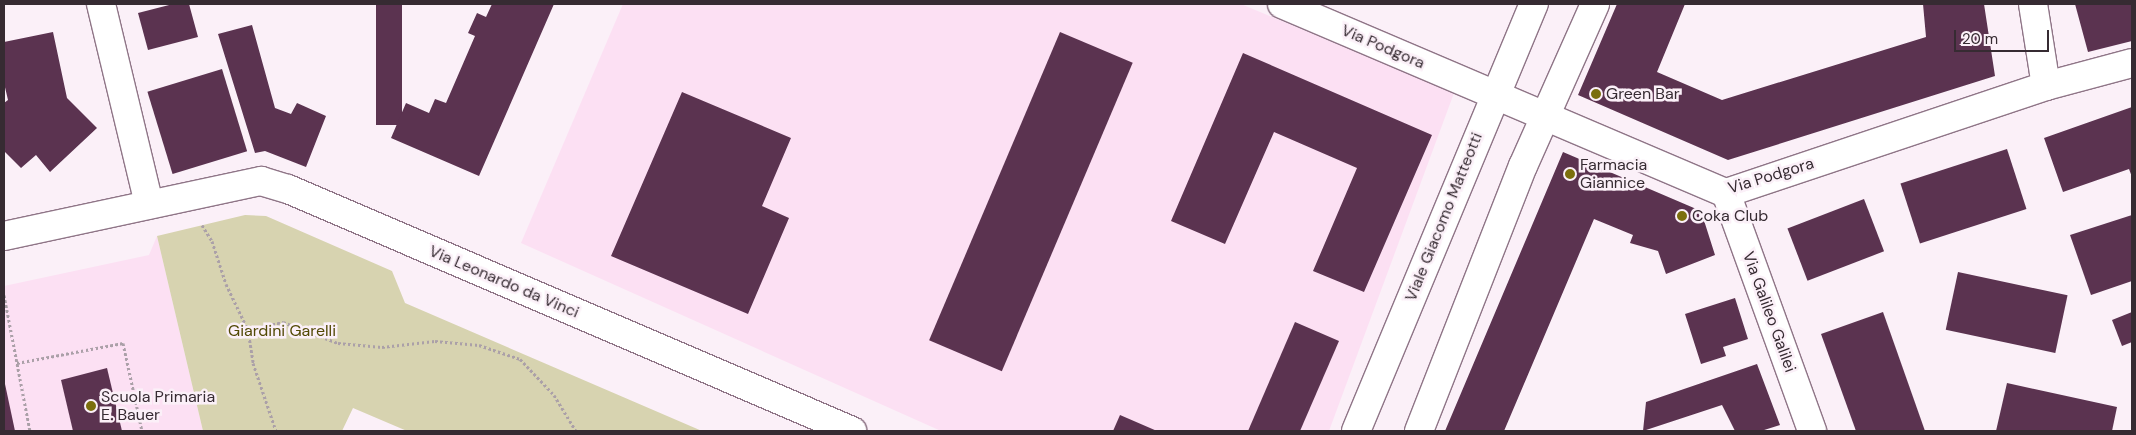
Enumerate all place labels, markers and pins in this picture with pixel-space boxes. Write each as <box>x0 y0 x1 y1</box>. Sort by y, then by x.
place label: Green Bar <box>1606 84 1680 104</box>
marker: Green Bar <box>1590 88 1602 100</box>
place label: Farmacia Giannice <box>1580 155 1647 193</box>
marker: Farmacia Giannice <box>1564 168 1576 180</box>
place label: Coka Club <box>1692 206 1768 226</box>
marker: Coka Club <box>1676 210 1688 222</box>
place label: Scuola Primaria E. Bauer <box>101 387 215 425</box>
marker: Scuola Primaria E. Bauer <box>85 400 97 412</box>

